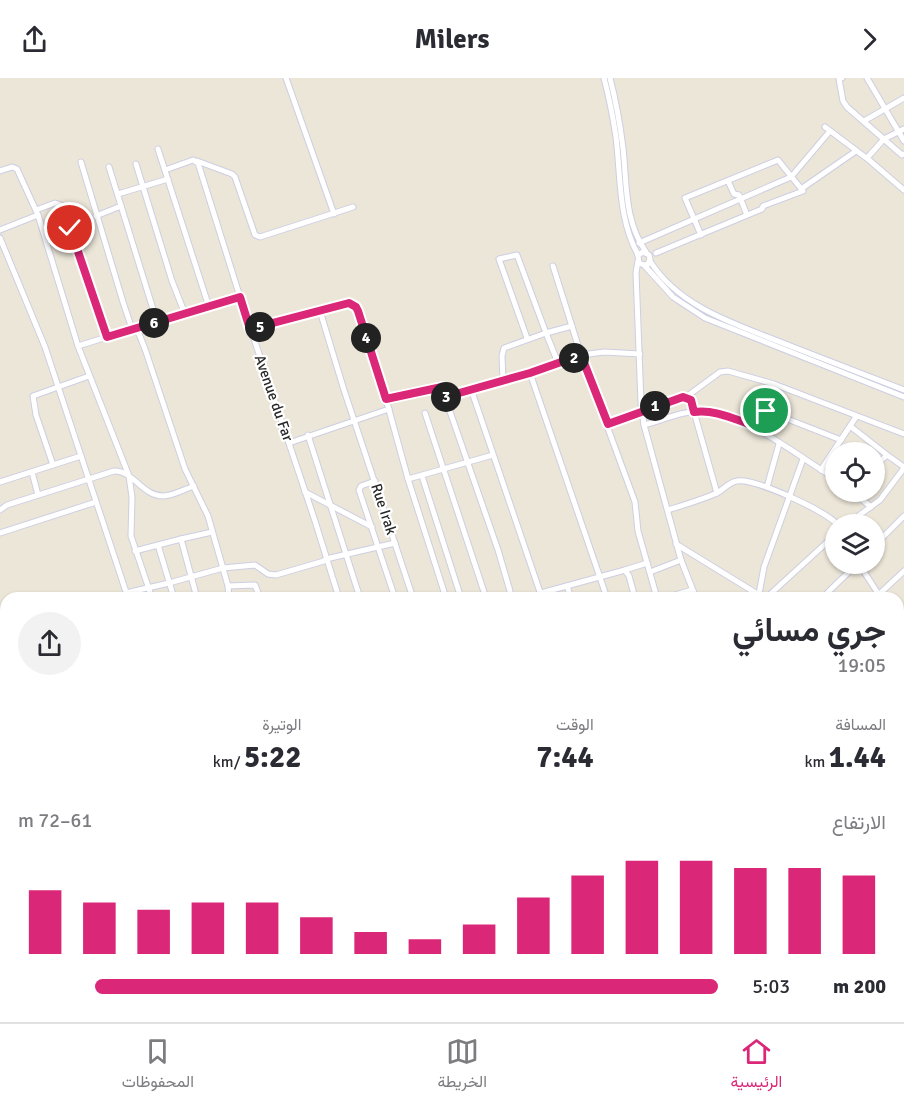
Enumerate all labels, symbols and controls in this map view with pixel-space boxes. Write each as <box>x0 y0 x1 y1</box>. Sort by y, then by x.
icon: share <box>18 23 51 56</box>
text: Milers <box>415 23 489 56</box>
icon: forward <box>853 23 886 56</box>
pin <box>44 202 95 253</box>
icon: check <box>53 211 86 244</box>
pin: 6 <box>139 308 169 338</box>
pin: 5 <box>245 312 275 342</box>
text: 6 <box>150 313 158 333</box>
text: 5 <box>256 317 264 337</box>
pin: 4 <box>351 323 381 353</box>
text: 4 <box>362 328 370 348</box>
pin: 2 <box>559 343 589 373</box>
text: 2 <box>570 348 578 368</box>
street label: Avenue du Far <box>251 352 297 444</box>
pin: 3 <box>431 382 461 412</box>
pin <box>740 385 791 436</box>
text: 3 <box>442 387 450 407</box>
pin: 1 <box>640 391 670 421</box>
icon: arrive <box>749 394 782 427</box>
text: 1 <box>651 396 659 416</box>
map controls <box>825 442 885 574</box>
button: locate <box>825 442 885 502</box>
street label: Rue Irak <box>367 481 401 537</box>
button: layers <box>825 514 885 574</box>
text: جري مسائي <box>732 610 886 651</box>
button: share <box>18 612 81 675</box>
text: 19:05 <box>837 653 886 678</box>
text: الوتيرة <box>262 715 301 735</box>
text: الوقت <box>556 715 594 735</box>
text: المسافة <box>835 715 886 735</box>
text: 5:22 <box>244 739 301 776</box>
text: 7:44 <box>536 739 594 776</box>
text: 1.44 <box>829 739 886 776</box>
text: /km <box>213 752 244 772</box>
text: km <box>804 752 829 772</box>
text: 61–72 m <box>18 808 92 833</box>
text: الارتفاع <box>832 810 886 835</box>
text: 5:03 <box>752 974 790 999</box>
text: 200 m <box>833 974 886 999</box>
tab: المحفوظات <box>122 1035 194 1096</box>
tab: الخريطة <box>437 1035 487 1096</box>
tab: الرئيسية <box>730 1035 782 1096</box>

